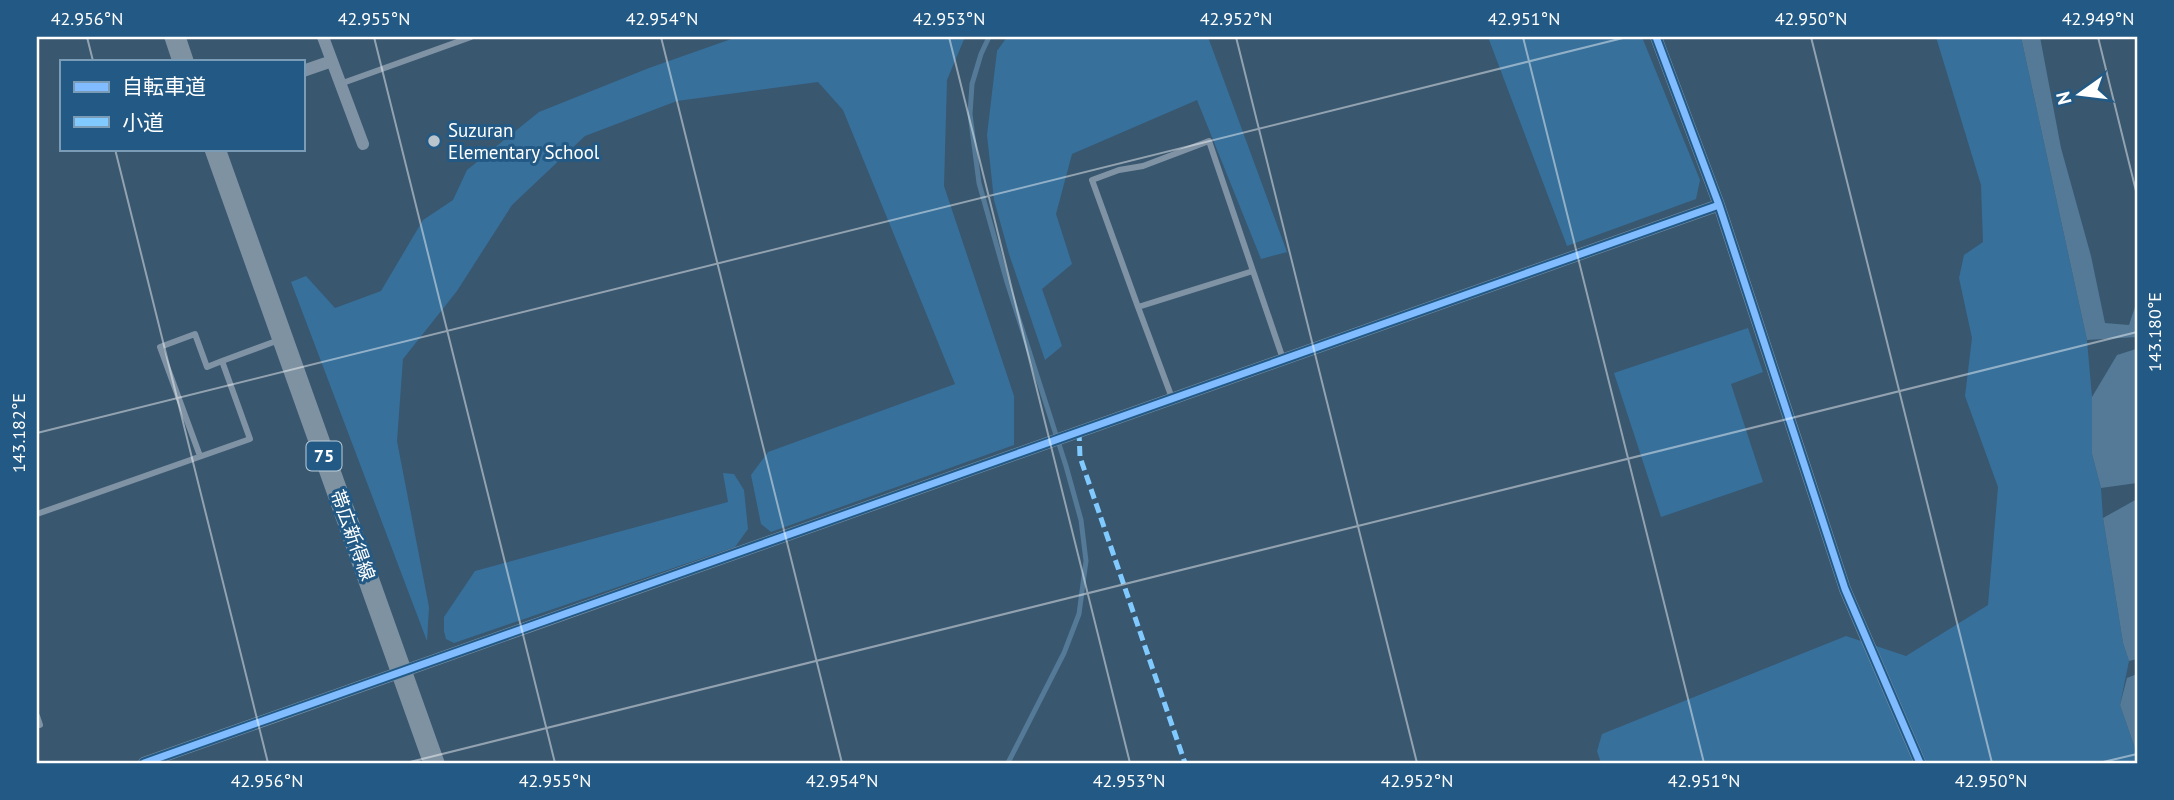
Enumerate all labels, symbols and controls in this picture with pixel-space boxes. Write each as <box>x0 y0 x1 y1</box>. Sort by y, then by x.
text: 42.956°N <box>51 7 123 30</box>
text: 42.955°N <box>338 7 410 30</box>
text: 42.954°N <box>626 7 698 30</box>
text: 42.953°N <box>913 7 985 30</box>
text: 42.952°N <box>1200 7 1272 30</box>
text: 42.951°N <box>1488 7 1560 30</box>
text: 42.950°N <box>1775 7 1847 30</box>
text: 42.949°N <box>2062 7 2134 30</box>
legend <box>60 60 304 150</box>
north arrow <box>2044 60 2114 130</box>
text: 自転車道 <box>122 73 206 100</box>
text: N <box>2050 89 2077 107</box>
text: 小道 <box>122 109 164 136</box>
place label: Suzuran Elementary School <box>448 118 600 164</box>
marker: Suzuran Elementary School <box>426 133 442 149</box>
text: 143.180°E <box>2143 292 2166 372</box>
text: 143.182°E <box>7 393 30 473</box>
road number: 75 <box>306 442 342 470</box>
street label: 帯広新得線 <box>325 486 381 584</box>
text: 42.956°N <box>231 769 303 792</box>
text: 42.955°N <box>519 769 591 792</box>
text: 42.954°N <box>806 769 878 792</box>
text: 42.953°N <box>1093 769 1165 792</box>
text: 42.952°N <box>1381 769 1453 792</box>
text: 42.951°N <box>1668 769 1740 792</box>
text: 42.950°N <box>1955 769 2027 792</box>

